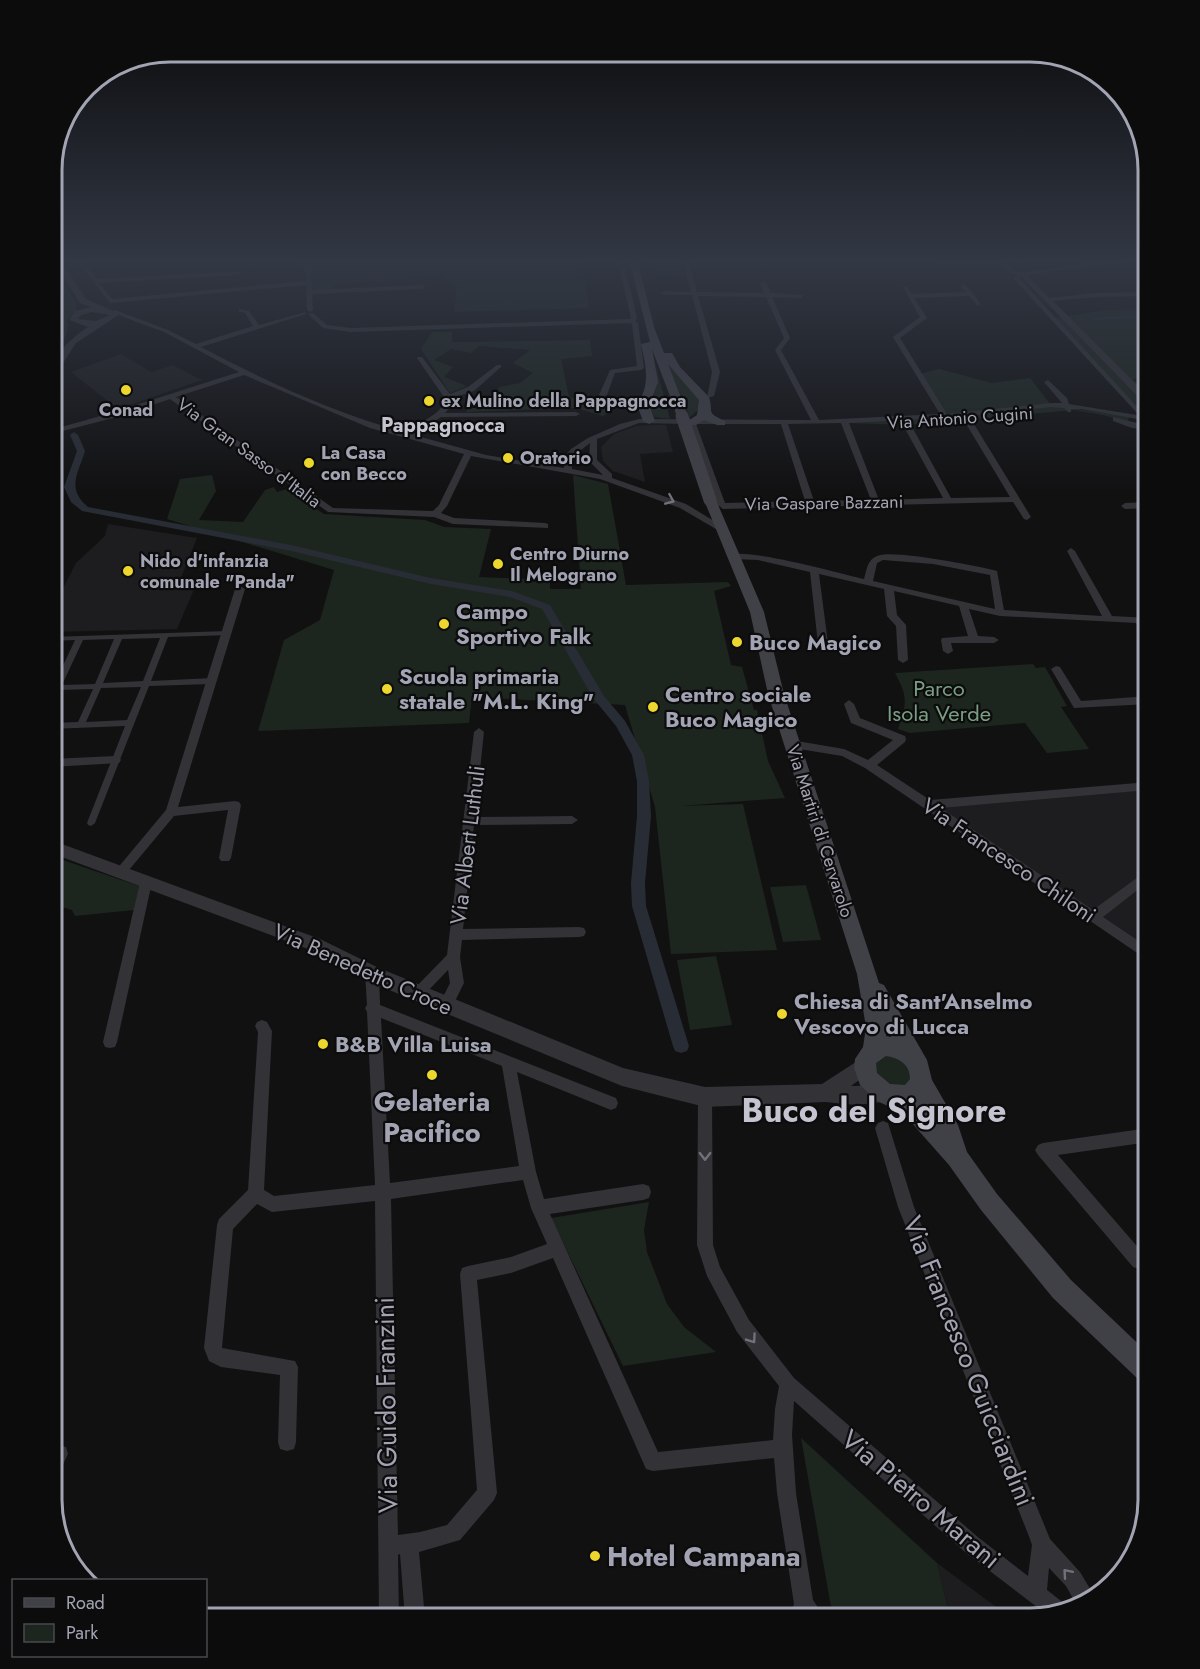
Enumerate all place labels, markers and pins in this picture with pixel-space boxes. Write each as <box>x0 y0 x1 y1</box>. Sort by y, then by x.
marker: Conad <box>119 383 133 397</box>
place label: ex Mulino della Pappagnocca <box>441 388 687 414</box>
marker: ex Mulino della Pappagnocca <box>422 394 436 408</box>
place label: Conad <box>99 397 153 423</box>
place label: La Casa con Becco <box>321 440 407 487</box>
place label: Oratorio <box>520 445 592 471</box>
marker: Oratorio <box>501 451 515 465</box>
marker: La Casa con Becco <box>302 456 316 470</box>
place label: Centro Diurno Il Melograno <box>510 541 629 588</box>
place label: Nido d'infanzia comunale "Panda" <box>140 548 295 595</box>
marker: Centro Diurno Il Melograno <box>491 557 505 571</box>
marker: Nido d'infanzia comunale "Panda" <box>121 564 135 578</box>
place label: Campo Sportivo Falk <box>456 595 592 652</box>
marker: Campo Sportivo Falk <box>437 617 451 631</box>
place label: Buco Magico <box>749 626 882 658</box>
marker: Buco Magico <box>730 635 744 649</box>
place label: Scuola primaria statale "M.L. King" <box>399 660 594 717</box>
place label: Centro sociale Buco Magico <box>665 678 811 735</box>
marker: Scuola primaria statale "M.L. King" <box>380 682 394 696</box>
marker: Centro sociale Buco Magico <box>646 700 660 714</box>
place label: Chiesa di Sant'Anselmo Vescovo di Lucca <box>793 985 1033 1042</box>
marker: Chiesa di Sant'Anselmo Vescovo di Lucca <box>775 1007 789 1021</box>
place label: B&B Villa Luisa <box>335 1028 492 1060</box>
marker: B&B Villa Luisa <box>316 1037 330 1051</box>
marker: Gelateria Pacifico <box>425 1068 439 1082</box>
place label: Gelateria Pacifico <box>374 1082 490 1152</box>
place label: Hotel Campana <box>607 1537 801 1576</box>
marker: Hotel Campana <box>588 1549 602 1563</box>

